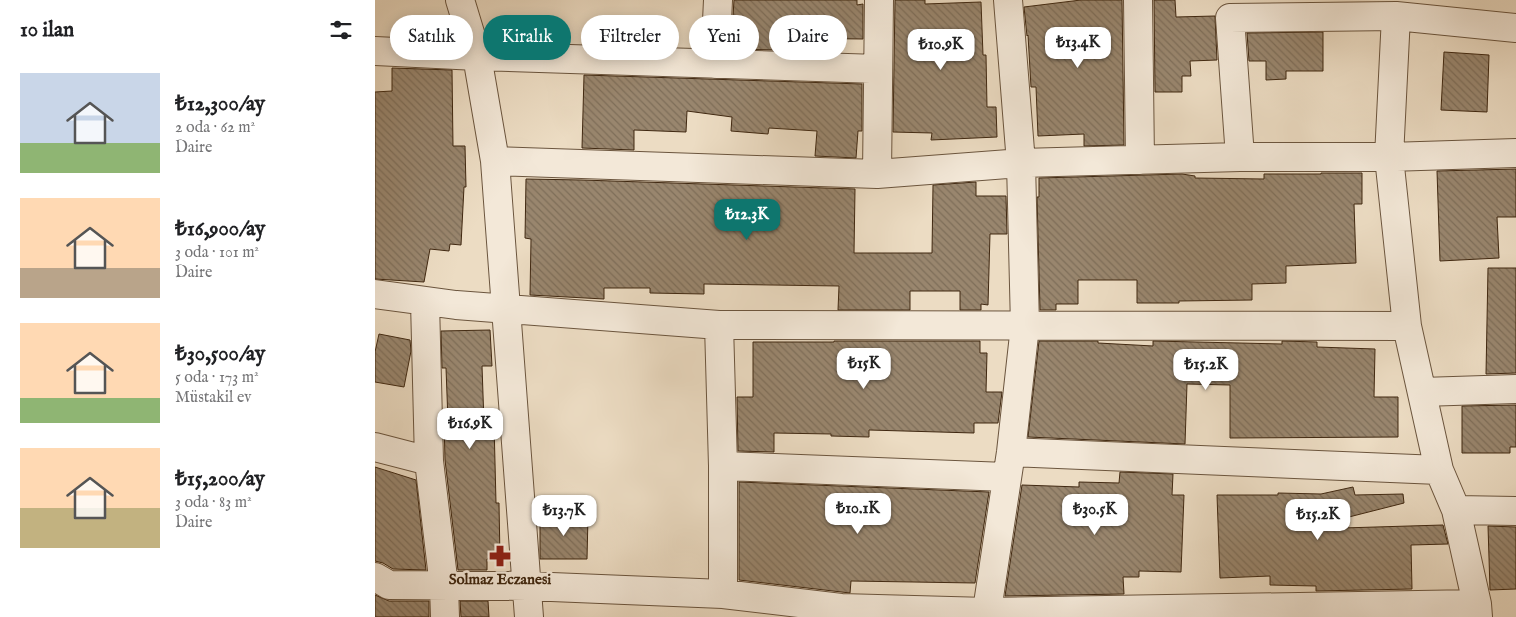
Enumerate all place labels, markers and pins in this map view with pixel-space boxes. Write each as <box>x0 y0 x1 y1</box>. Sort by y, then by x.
pin: ₺13.4K <box>1037 27 1119 69</box>
pin: ₺10.9K <box>900 28 982 71</box>
pin: ₺12.3K <box>706 198 788 241</box>
pin: ₺15K <box>834 348 894 390</box>
pin: ₺15.2K <box>1165 348 1247 391</box>
pin: ₺16.9K <box>429 408 511 450</box>
pin: ₺10.1K <box>817 492 899 535</box>
pin: ₺13.7K <box>523 494 605 537</box>
pin: ₺30.5K <box>1054 494 1136 536</box>
pin: ₺15.2K <box>1277 498 1359 541</box>
pharmacy icon: Solmaz Eczanesi <box>487 543 513 569</box>
place label: Solmaz Eczanesi <box>449 570 551 589</box>

